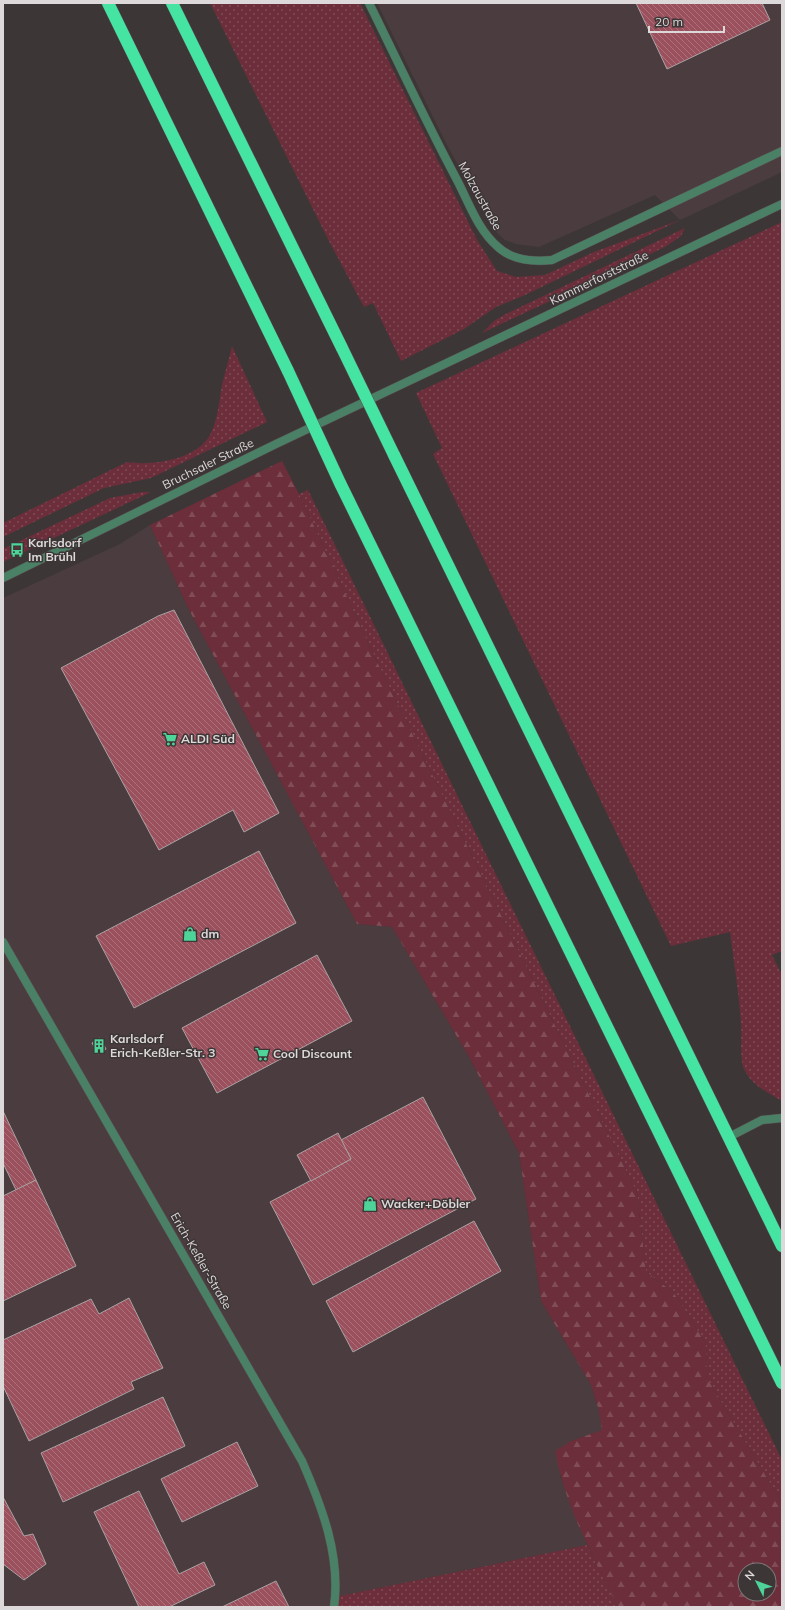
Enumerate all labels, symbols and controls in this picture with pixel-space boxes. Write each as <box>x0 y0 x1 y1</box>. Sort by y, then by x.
scale bar <box>649 8 724 34</box>
text: 20 m <box>655 14 683 29</box>
street label: Molzaustraße <box>455 159 505 233</box>
street label: Kammerforststraße <box>547 247 651 308</box>
street label: Bruchsaler Straße <box>160 435 256 492</box>
place label: Karlsdorf Im Brühl <box>28 535 82 564</box>
bus stop icon: Karlsdorf Im Brühl <box>9 542 25 558</box>
supermarket icon: ALDI Süd <box>162 731 178 747</box>
place label: ALDI Süd <box>181 731 235 746</box>
shop icon: dm <box>182 926 198 942</box>
place label: dm <box>201 926 219 941</box>
place label: Karlsdorf Erich-Keßler-Str. 3 <box>110 1031 215 1060</box>
building icon: Karlsdorf Erich-Keßler-Str. 3 <box>91 1038 107 1054</box>
supermarket icon: Cool Discount <box>254 1046 270 1062</box>
place label: Cool Discount <box>273 1046 352 1061</box>
shop icon: Wacker+Döbler <box>362 1196 378 1212</box>
place label: Wacker+Döbler <box>381 1196 471 1211</box>
street label: Erich-Keßler-Straße <box>168 1210 235 1312</box>
north arrow <box>737 1562 777 1602</box>
text: N <box>742 1568 758 1583</box>

